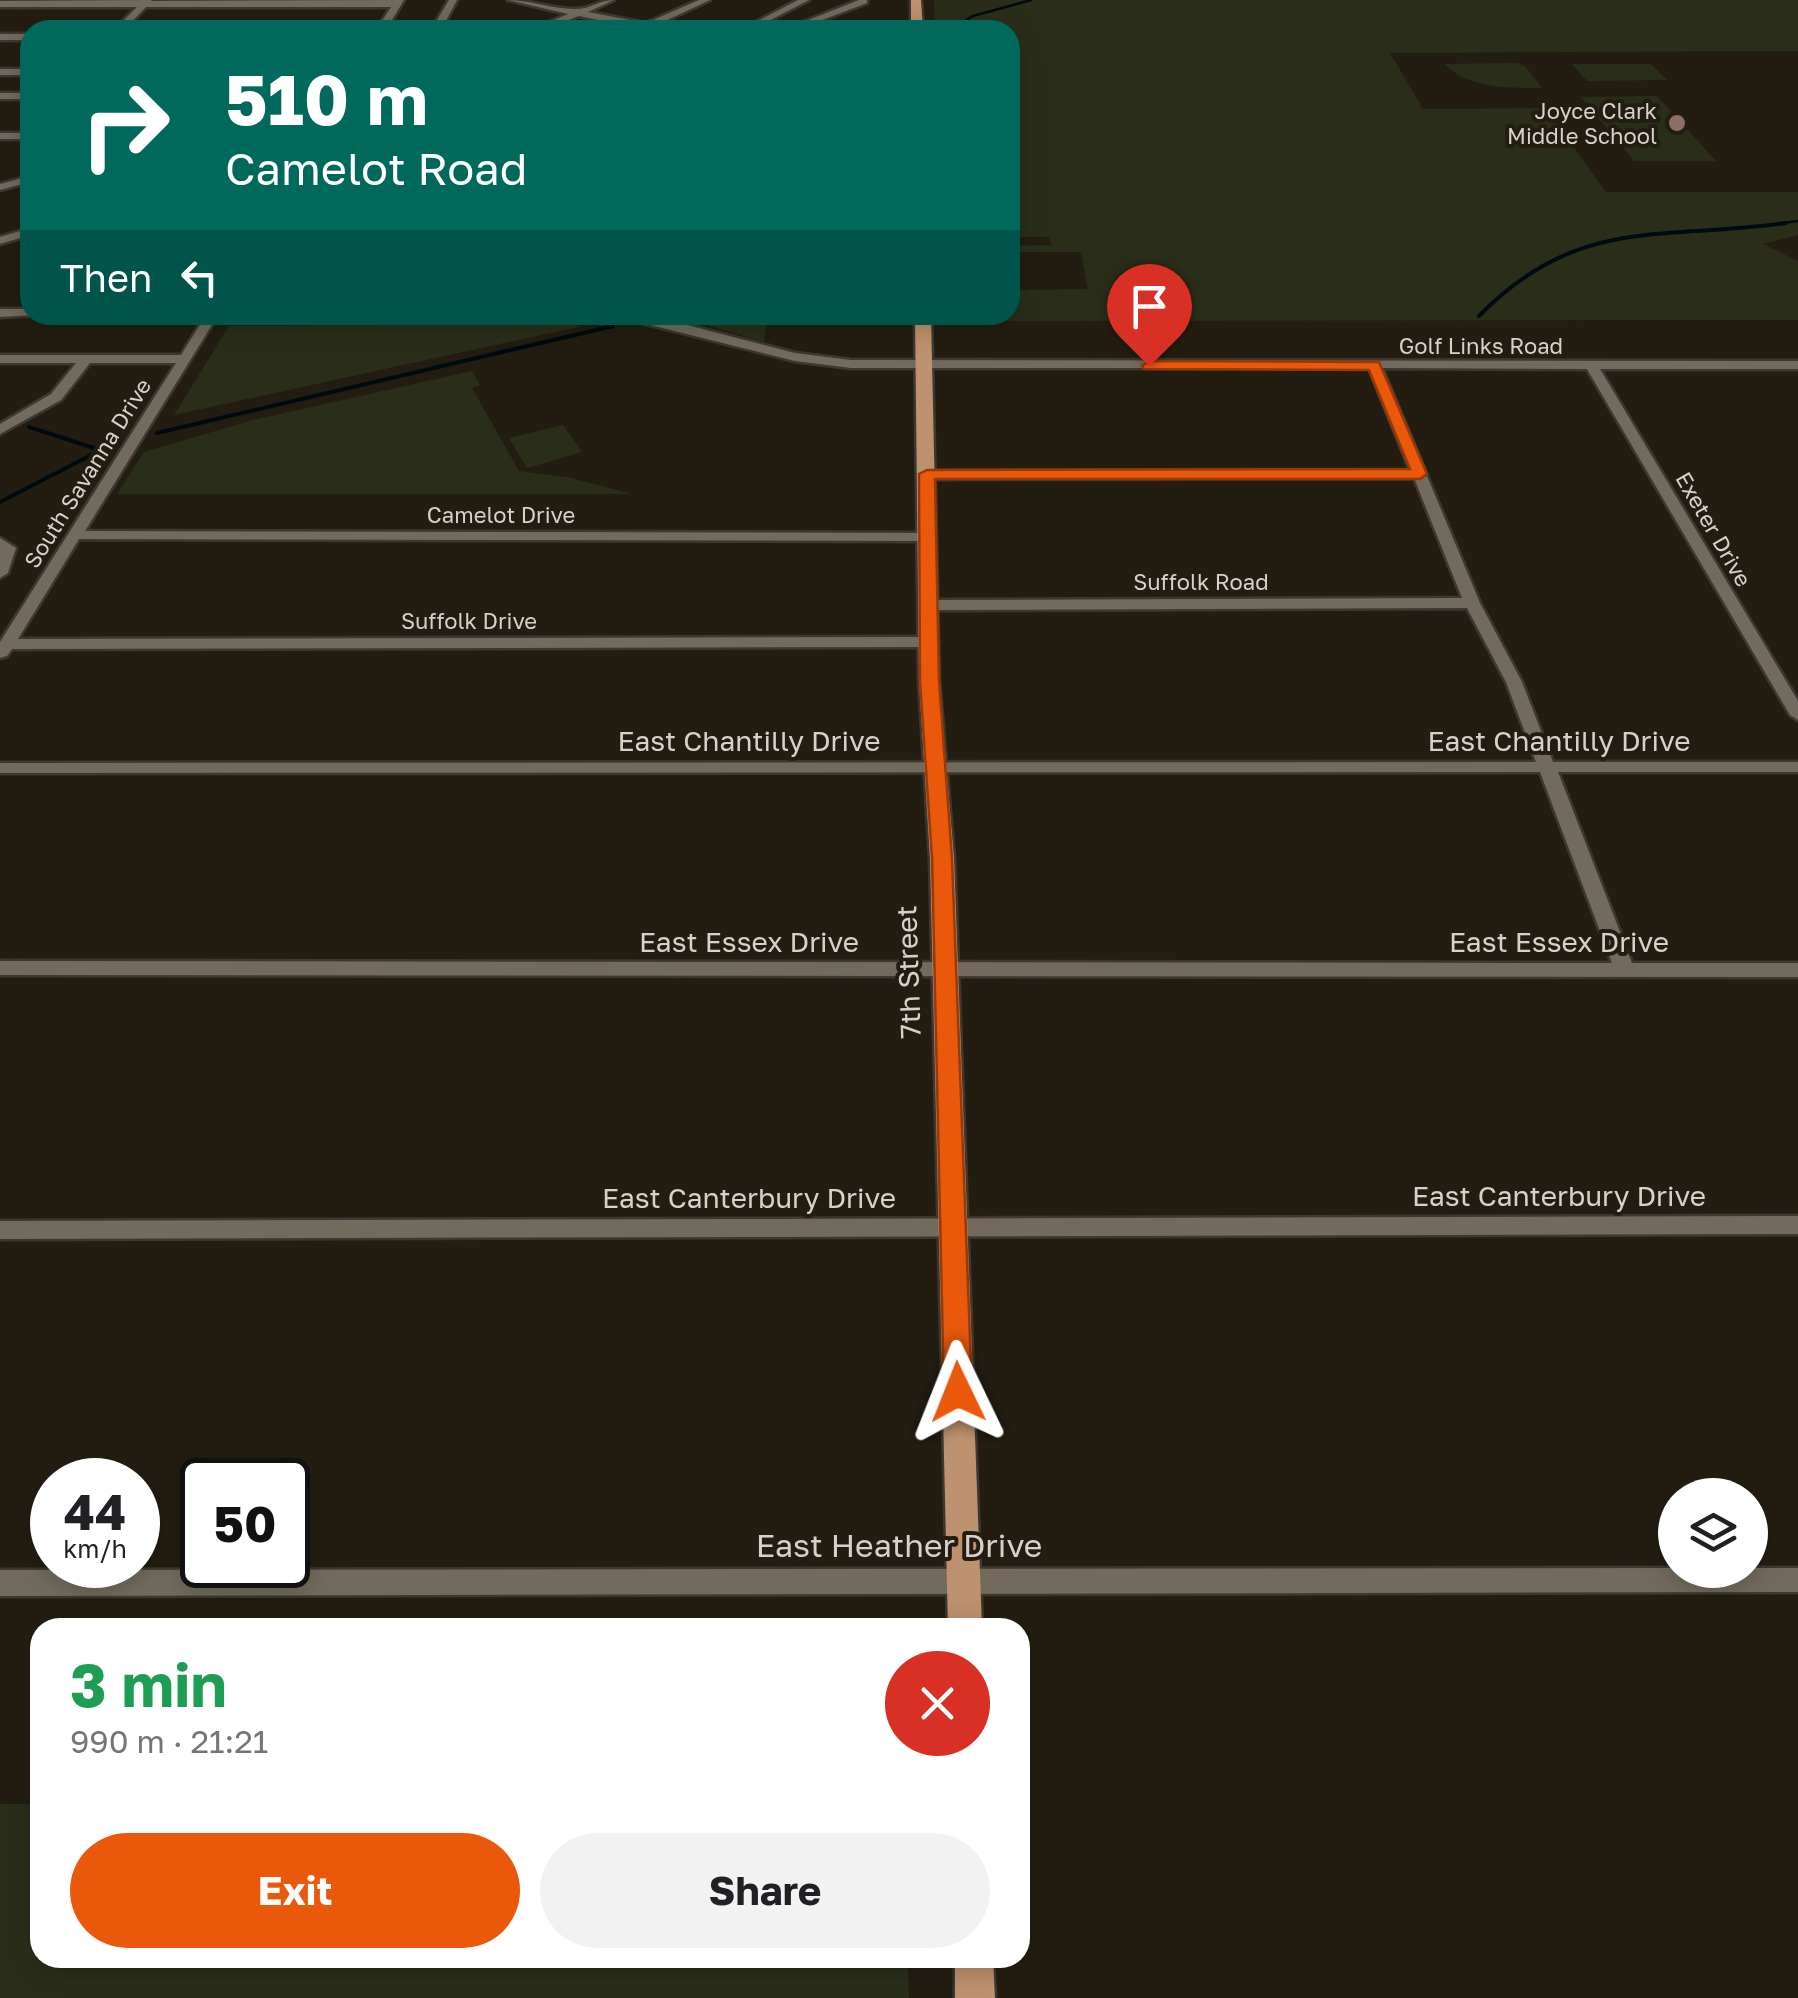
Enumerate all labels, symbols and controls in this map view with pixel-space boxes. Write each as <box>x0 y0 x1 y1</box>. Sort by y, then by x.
text: 510 m <box>225 56 428 140</box>
icon: right <box>60 60 190 190</box>
place label: Joyce Clark Middle School <box>1507 97 1657 149</box>
marker: Joyce Clark Middle School <box>1666 112 1688 134</box>
text: Camelot Road <box>225 141 527 195</box>
icon: left <box>172 250 227 305</box>
text: Then <box>60 255 152 300</box>
pin <box>1107 264 1192 367</box>
icon: arrive <box>1122 279 1177 334</box>
street label: Golf Links Road <box>1399 332 1563 359</box>
street label: South Savanna Drive <box>18 373 156 573</box>
street label: Exeter Drive <box>1670 467 1758 591</box>
street label: Camelot Drive <box>427 501 575 528</box>
street label: Suffolk Road <box>1133 568 1269 595</box>
street label: Suffolk Drive <box>401 607 537 634</box>
street label: East Chantilly Drive <box>618 724 880 757</box>
street label: East Chantilly Drive <box>1428 724 1690 757</box>
street label: 7th Street <box>889 905 927 1039</box>
street label: East Essex Drive <box>639 925 859 958</box>
street label: East Essex Drive <box>1449 925 1669 958</box>
street label: East Canterbury Drive <box>1412 1179 1706 1212</box>
street label: East Canterbury Drive <box>602 1181 896 1214</box>
position arrow <box>906 1340 1010 1444</box>
speed limit sign: 50 <box>180 1458 310 1588</box>
map controls <box>1658 1478 1768 1588</box>
button: layers <box>1658 1478 1768 1588</box>
text: 44 <box>64 1481 126 1541</box>
street label: East Heather Drive <box>756 1526 1042 1564</box>
text: km/h <box>63 1533 127 1564</box>
text: 3 min <box>70 1648 227 1720</box>
button: close <box>885 1651 990 1756</box>
text: 990 m · 21:21 <box>70 1722 268 1760</box>
button: Exit <box>70 1833 520 1948</box>
button: Share <box>540 1833 990 1948</box>

